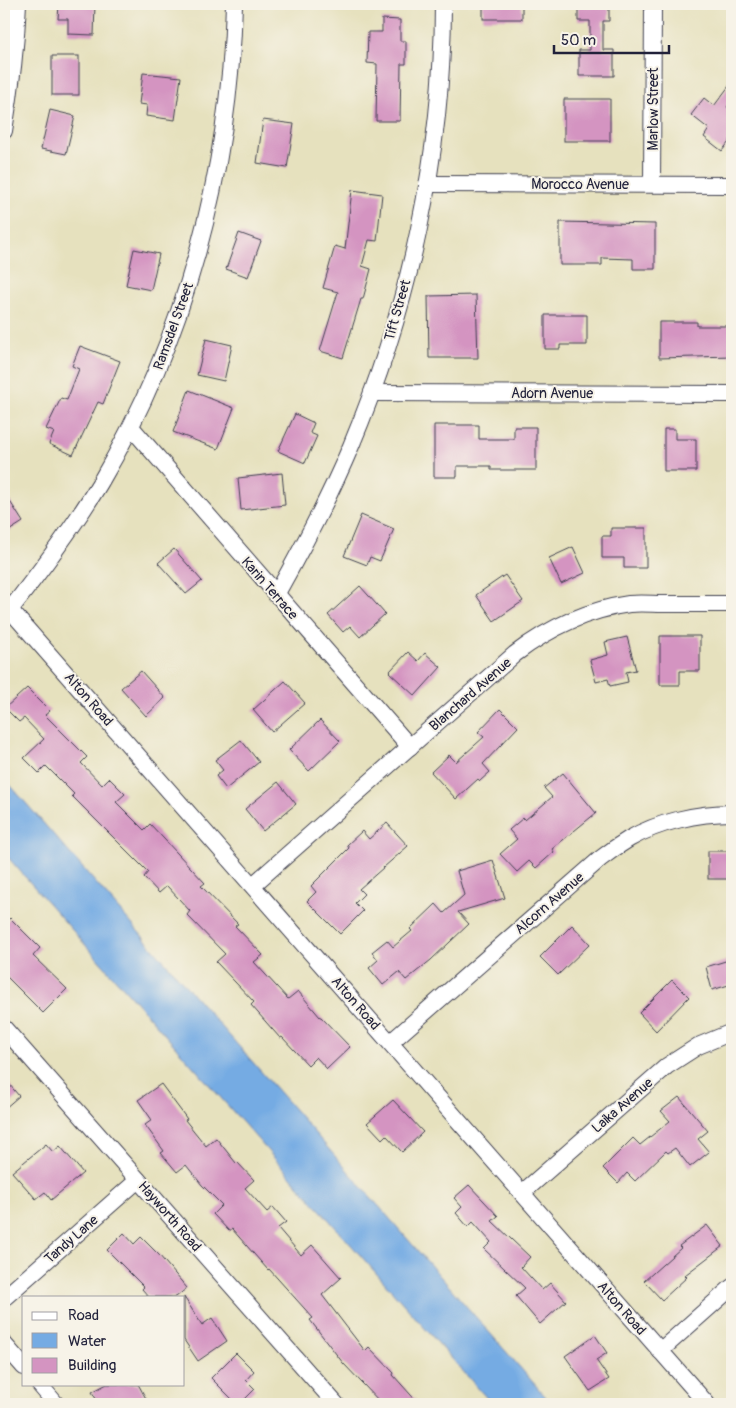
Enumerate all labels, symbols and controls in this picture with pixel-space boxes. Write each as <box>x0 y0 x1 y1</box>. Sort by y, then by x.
scale bar <box>554 22 668 54</box>
text: 50 m <box>561 31 596 50</box>
street label: Marlow Street <box>645 67 662 150</box>
street label: Morocco Avenue <box>531 176 629 193</box>
street label: Tift Street <box>381 277 414 343</box>
street label: Ramsdel Street <box>150 280 197 372</box>
street label: Adorn Avenue <box>511 385 593 402</box>
street label: Karin Terrace <box>238 553 302 623</box>
street label: Blanchard Avenue <box>426 654 515 735</box>
street label: Alton Road <box>61 669 117 730</box>
street label: Alcorn Avenue <box>511 869 587 938</box>
street label: Alton Road <box>328 973 384 1034</box>
street label: Laika Avenue <box>588 1074 656 1137</box>
street label: Hayworth Road <box>134 1178 205 1255</box>
street label: Tandy Lane <box>41 1211 102 1267</box>
street label: Alton Road <box>594 1278 650 1339</box>
legend <box>22 1296 185 1386</box>
text: Road <box>68 1306 99 1325</box>
text: Water <box>68 1332 107 1351</box>
text: Building <box>68 1356 116 1375</box>

